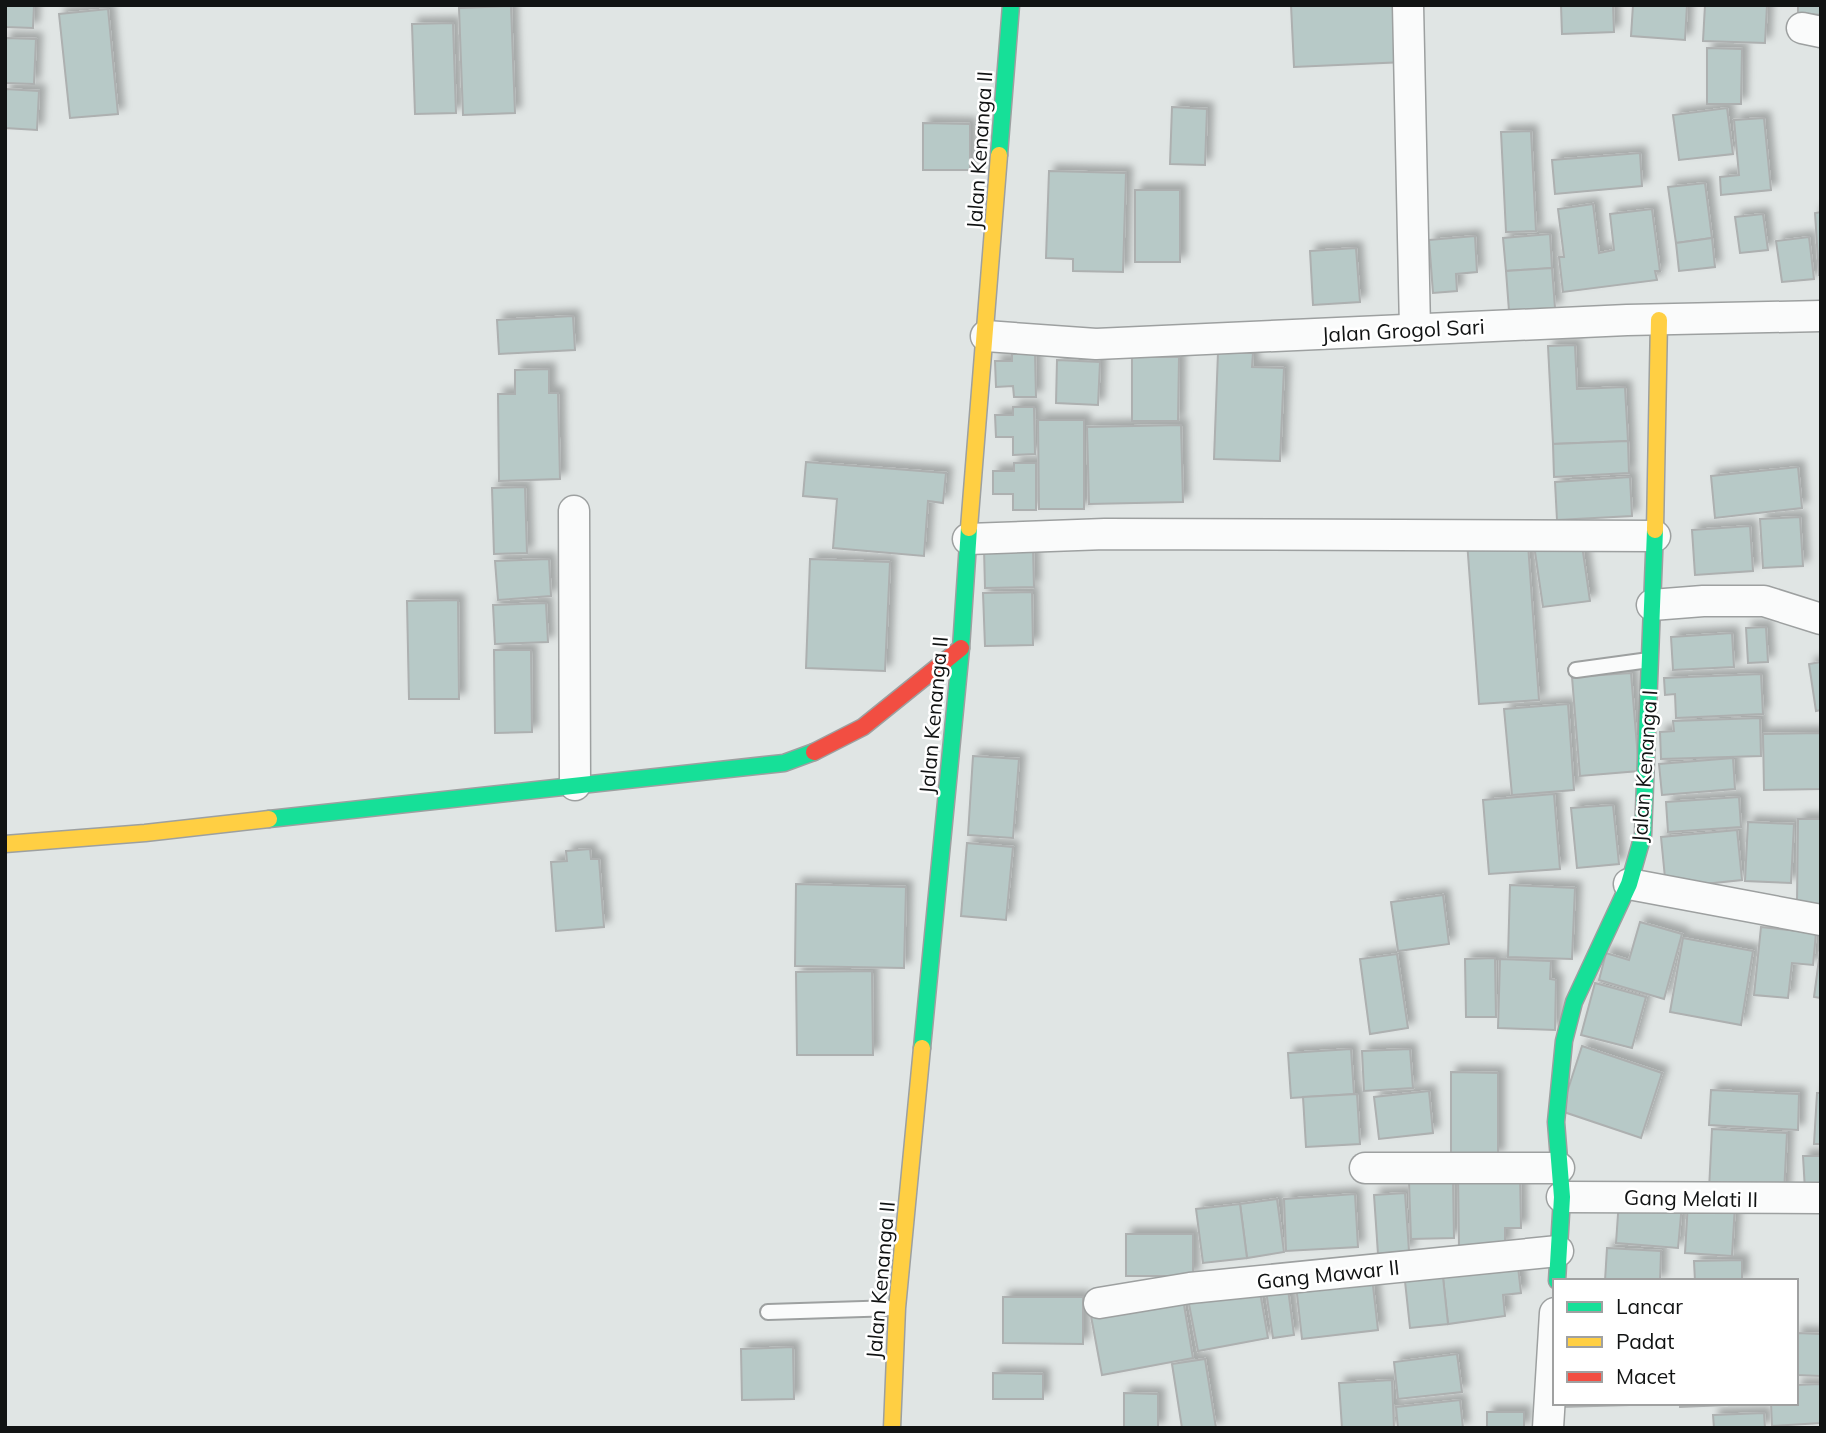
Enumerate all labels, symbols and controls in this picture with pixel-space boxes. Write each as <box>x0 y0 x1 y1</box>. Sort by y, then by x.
street label: Jalan Kenanga II <box>961 70 997 230</box>
street label: Jalan Grogol Sari <box>1321 313 1485 347</box>
street label: Jalan Kenanga II <box>913 635 953 795</box>
street label: Jalan Kenanga I <box>1626 689 1662 843</box>
street label: Gang Melati II <box>1624 1184 1758 1212</box>
street label: Jalan Kenanga II <box>860 1200 900 1360</box>
street label: Gang Mawar II <box>1255 1254 1401 1294</box>
legend <box>1553 1279 1798 1405</box>
text: Lancar <box>1616 1293 1683 1319</box>
text: Padat <box>1616 1328 1674 1354</box>
text: Macet <box>1616 1363 1676 1389</box>

